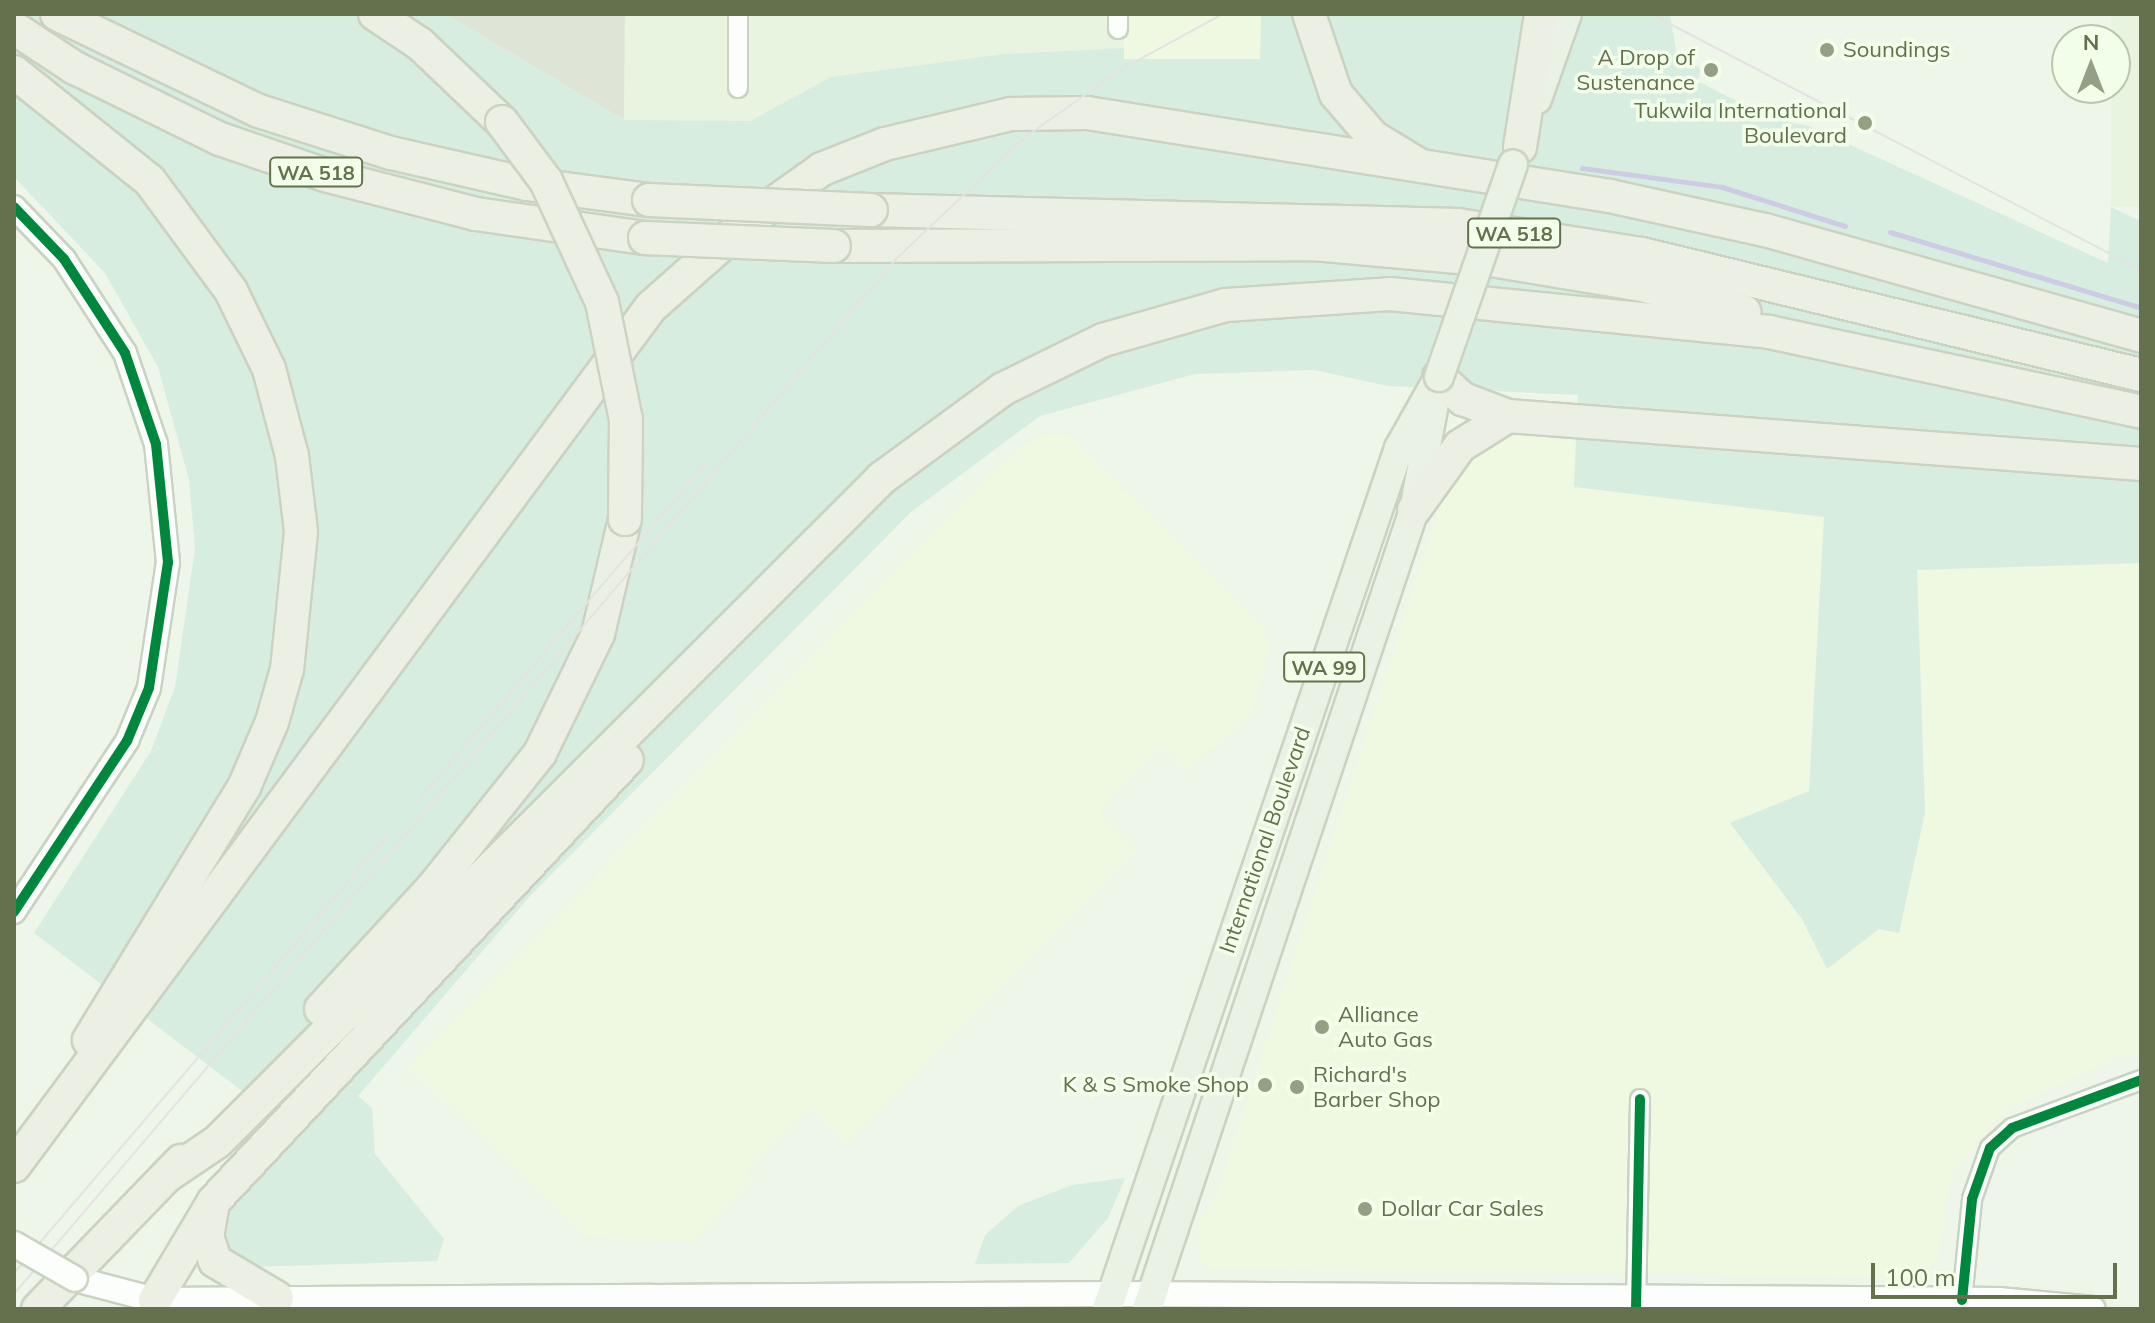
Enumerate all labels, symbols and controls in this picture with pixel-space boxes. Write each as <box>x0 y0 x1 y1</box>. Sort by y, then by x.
north arrow <box>2051 24 2131 104</box>
text: N <box>2083 28 2099 56</box>
place label: Soundings <box>1843 37 1950 63</box>
marker: Soundings <box>1818 41 1836 59</box>
place label: A Drop of Sustenance <box>1577 44 1695 96</box>
marker: A Drop of Sustenance <box>1702 61 1720 79</box>
place label: Tukwila International Boulevard <box>1634 97 1847 148</box>
marker: Tukwila International Boulevard <box>1854 112 1876 134</box>
road number: WA 518 <box>268 156 364 188</box>
road number: WA 518 <box>1466 217 1562 249</box>
road number: WA 99 <box>1282 651 1366 683</box>
street label: International Boulevard <box>1214 723 1316 957</box>
place label: Alliance Auto Gas <box>1338 1001 1433 1052</box>
marker: Alliance Auto Gas <box>1313 1018 1331 1036</box>
place label: Richard's Barber Shop <box>1313 1061 1440 1112</box>
place label: K & S Smoke Shop <box>1063 1072 1249 1098</box>
marker: K & S Smoke Shop <box>1256 1076 1274 1094</box>
marker: Richard's Barber Shop <box>1288 1078 1306 1096</box>
place label: Dollar Car Sales <box>1381 1196 1544 1222</box>
marker: Dollar Car Sales <box>1356 1200 1374 1218</box>
scale bar <box>1875 1247 2121 1297</box>
text: 100 m <box>1885 1262 1956 1292</box>

